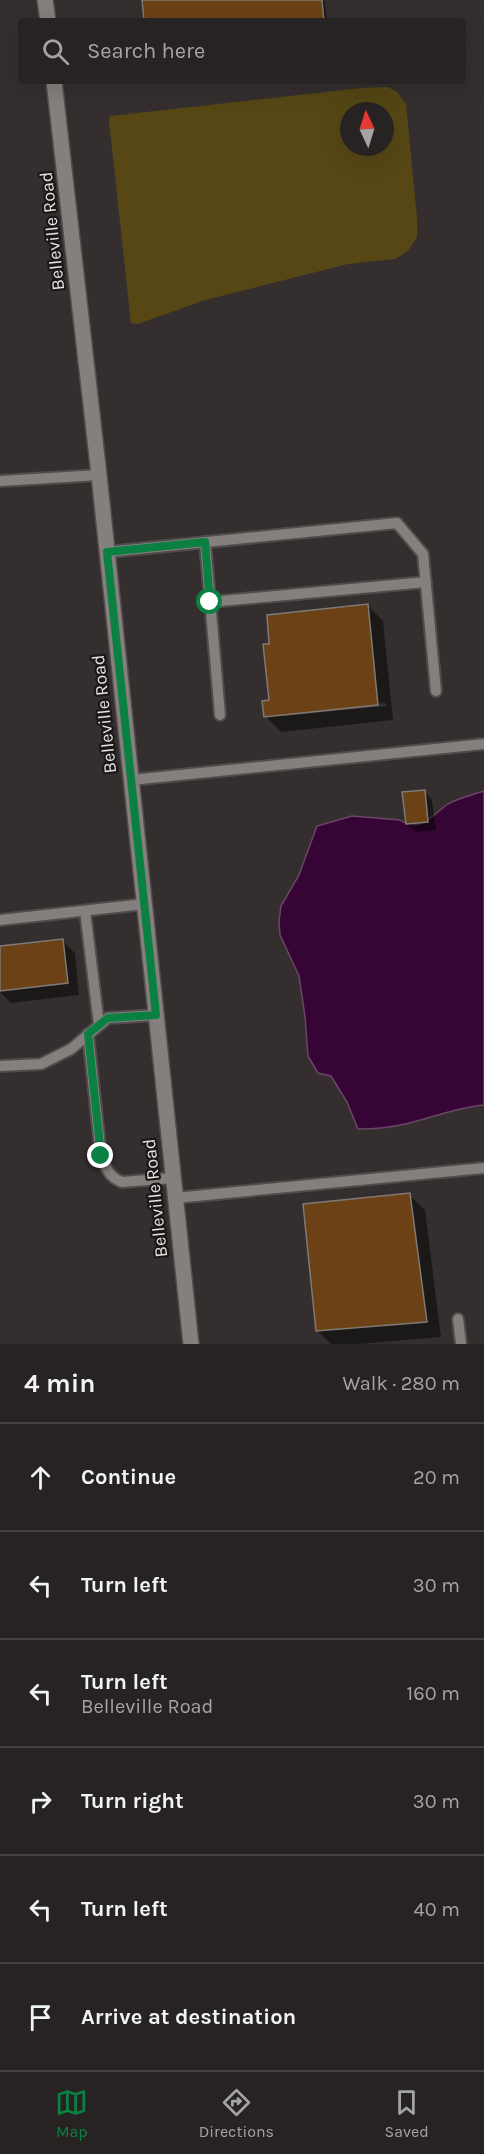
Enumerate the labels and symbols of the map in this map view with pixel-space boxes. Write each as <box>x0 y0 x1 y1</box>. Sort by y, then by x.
north arrow <box>340 102 394 156</box>
street label: Belleville Road <box>35 171 69 291</box>
route start <box>196 588 222 614</box>
street label: Belleville Road <box>87 654 121 774</box>
street label: Belleville Road <box>138 1138 172 1258</box>
route end <box>87 1142 113 1168</box>

